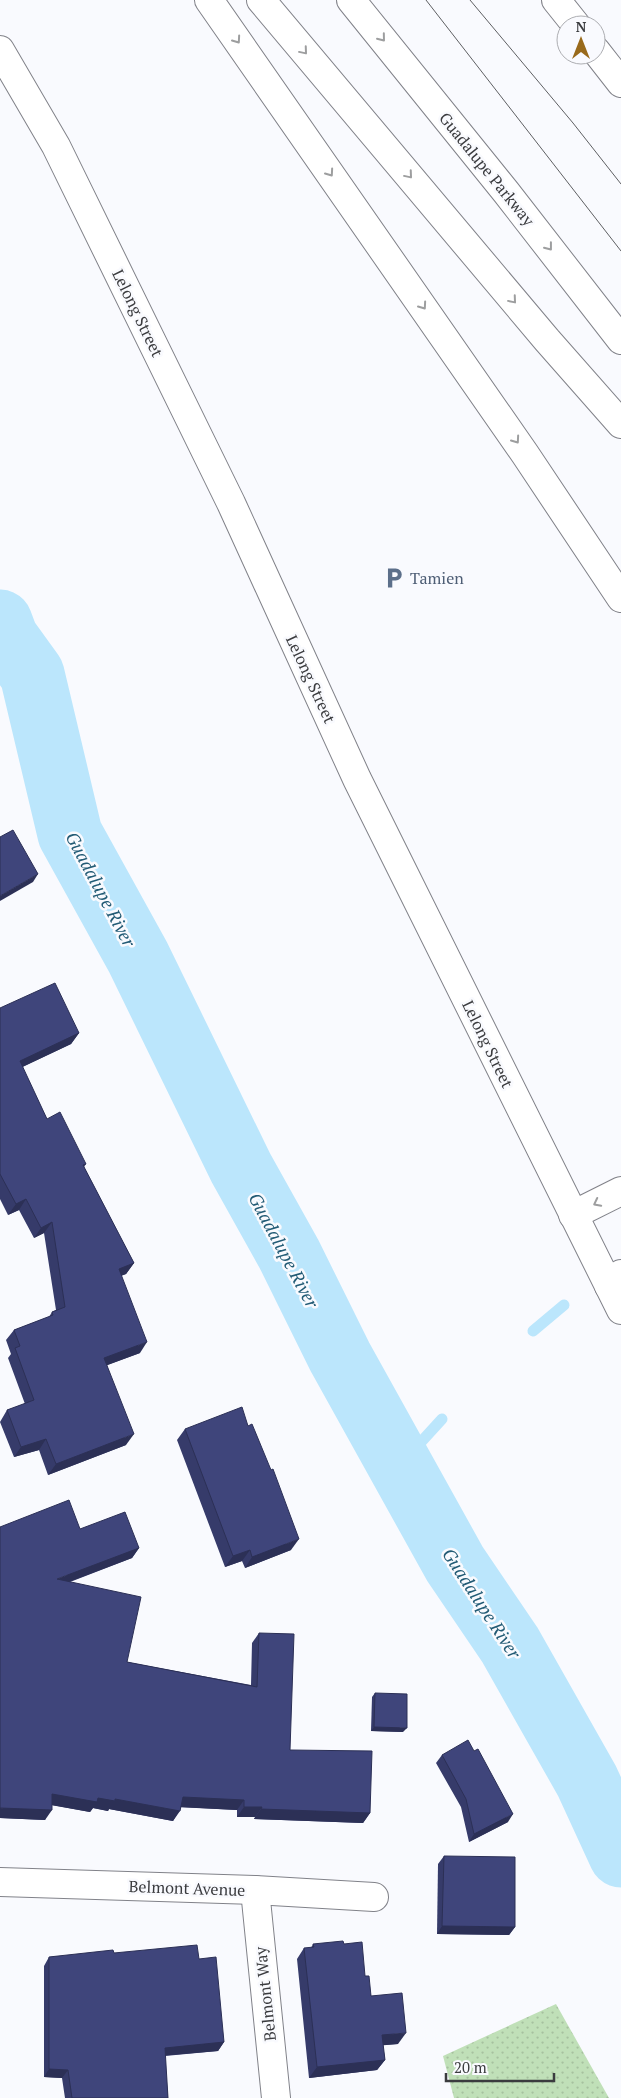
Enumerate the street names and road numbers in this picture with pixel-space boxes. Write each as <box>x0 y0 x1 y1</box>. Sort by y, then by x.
street label: Guadalupe Parkway <box>434 108 540 231</box>
street label: Lelong Street <box>107 265 169 361</box>
street label: Lelong Street <box>281 631 341 727</box>
street label: Lelong Street <box>457 996 519 1092</box>
street label: Belmont Avenue <box>128 1875 246 1901</box>
street label: Belmont Way <box>249 1945 281 2042</box>

